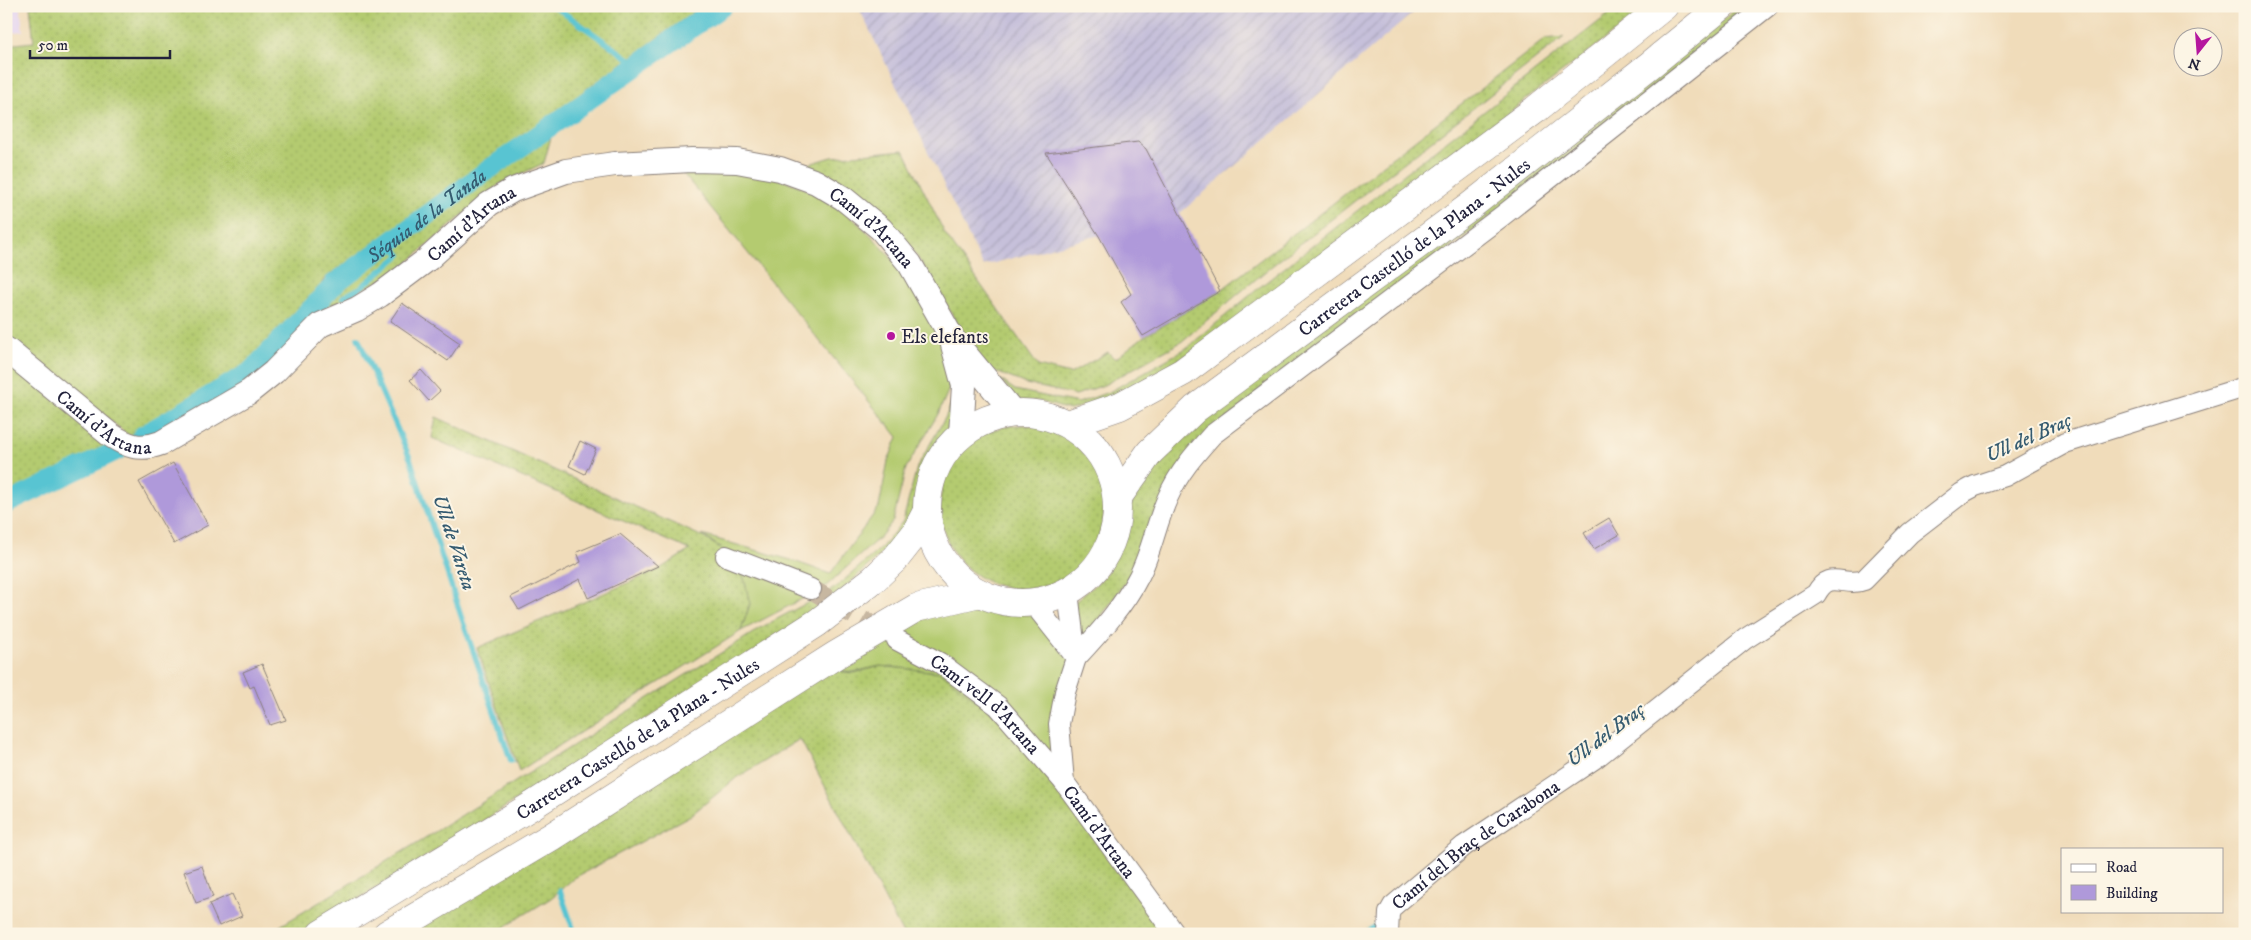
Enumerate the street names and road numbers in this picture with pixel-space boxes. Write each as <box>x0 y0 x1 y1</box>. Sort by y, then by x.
street label: Carretera Castelló de la Plana - Nules <box>1294 153 1535 342</box>
street label: Camí d'Artana <box>423 181 520 267</box>
street label: Camí d'Artana <box>825 183 918 273</box>
street label: Camí d'Artana <box>51 385 152 460</box>
street label: Camí vell d'Artana <box>926 650 1045 759</box>
street label: Carretera Castelló de la Plana - Nules <box>512 653 764 826</box>
street label: Camí del Braç de Carabona <box>1387 775 1564 915</box>
street label: Camí d'Artana <box>1057 781 1140 883</box>

